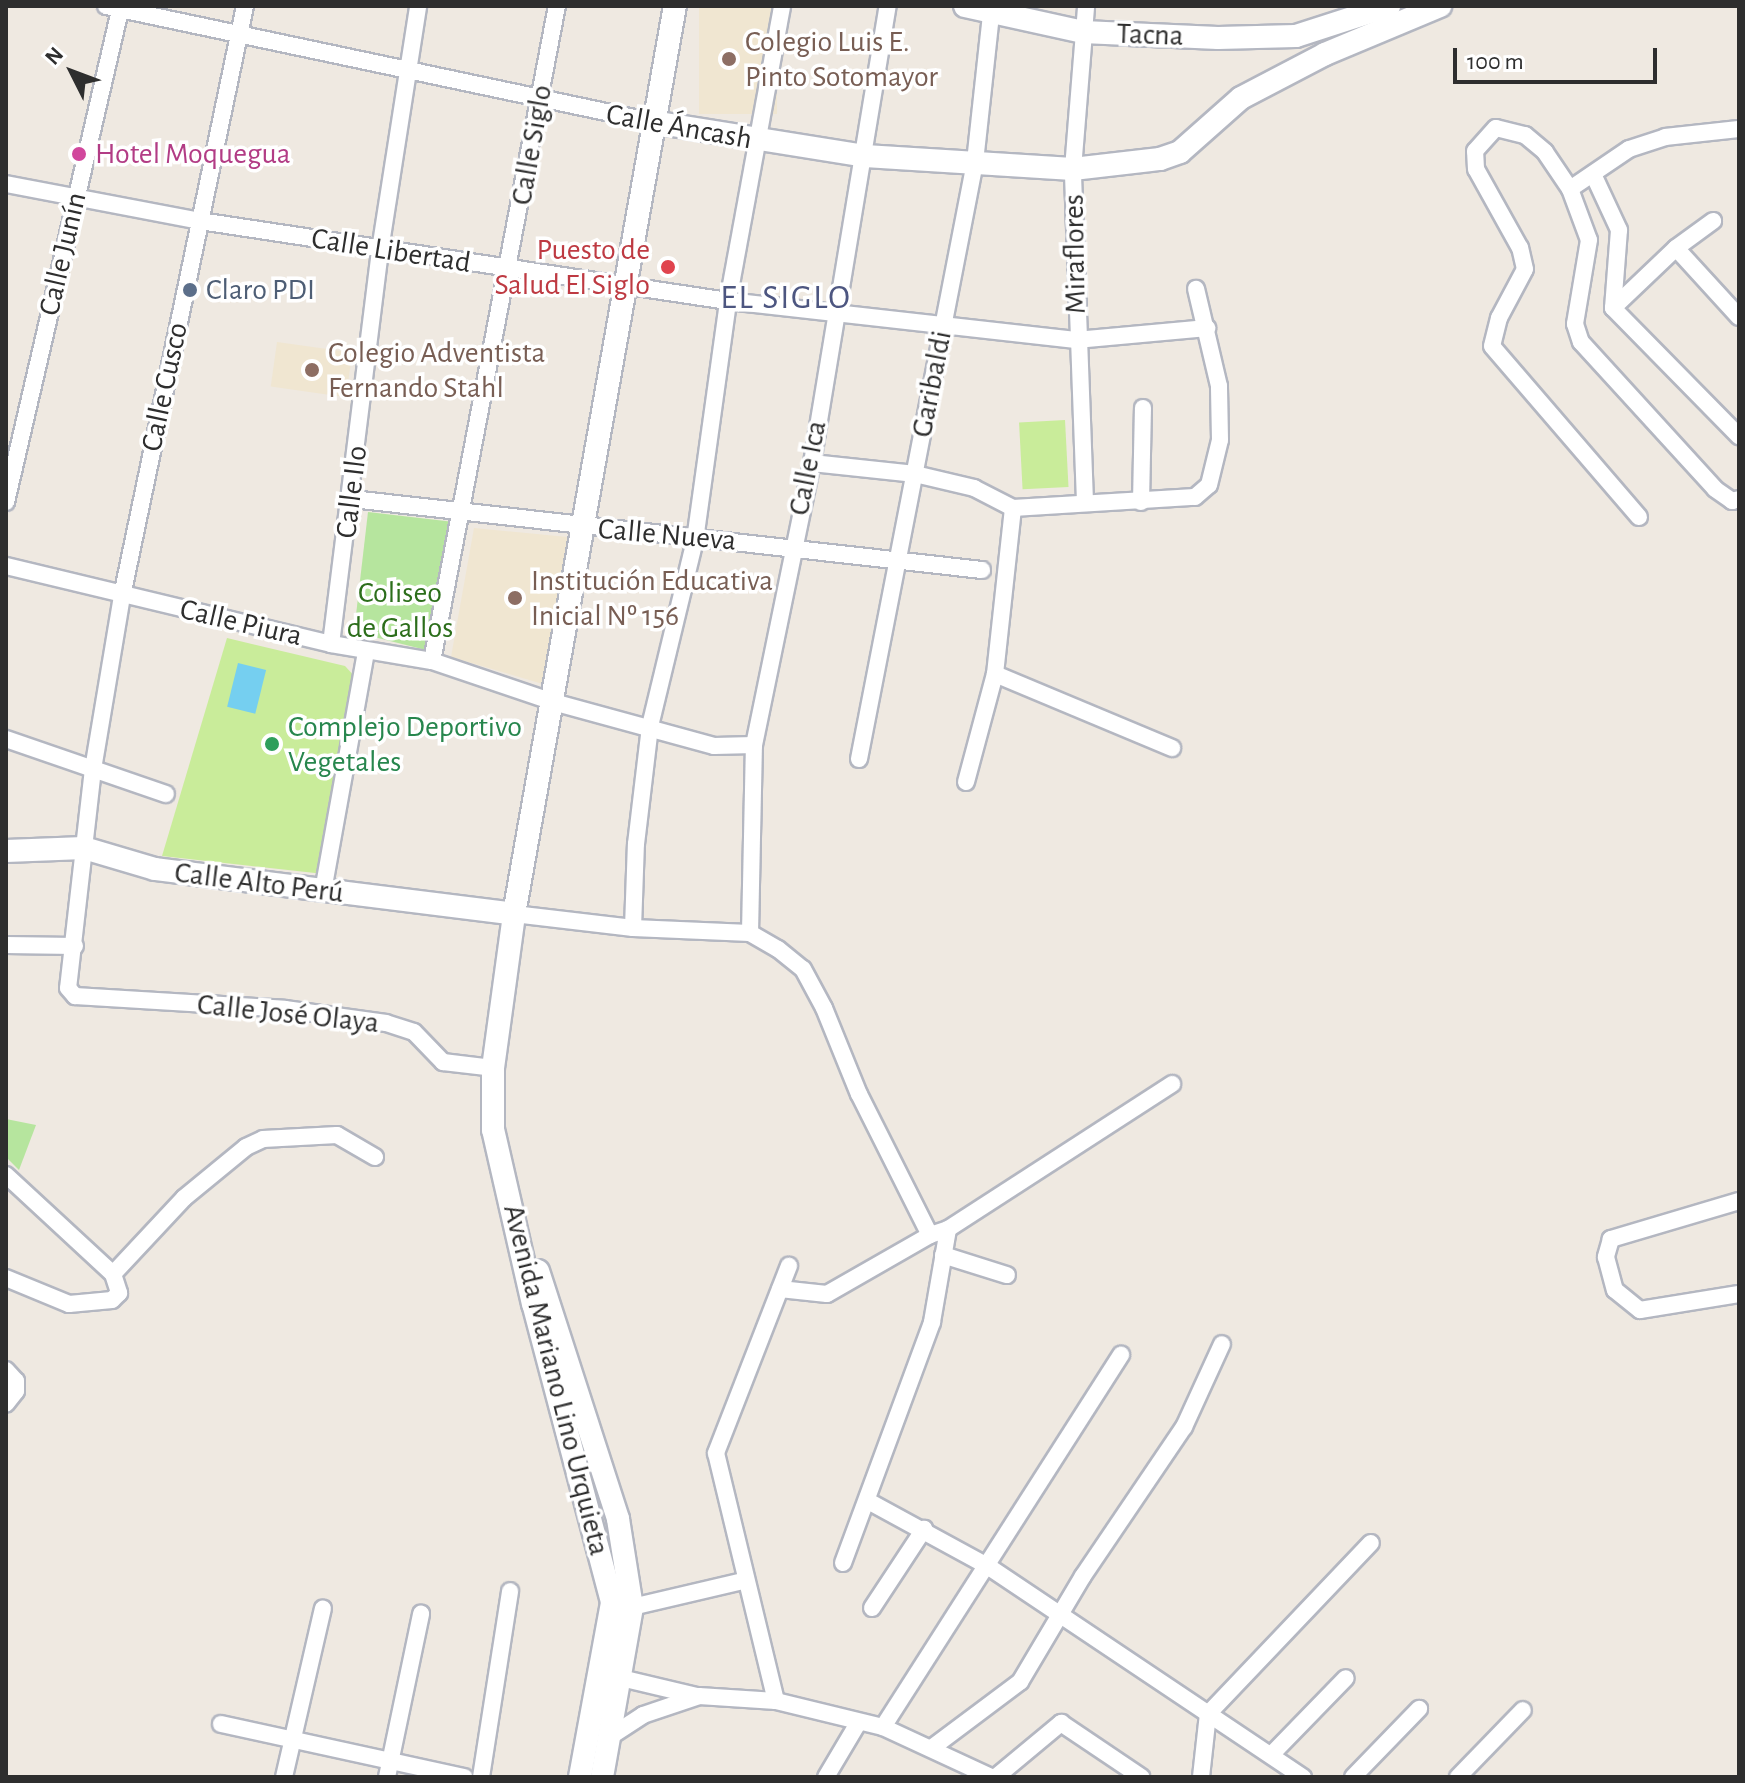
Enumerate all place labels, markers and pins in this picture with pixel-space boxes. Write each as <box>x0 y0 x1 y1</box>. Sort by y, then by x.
place label: Colegio Luis E. Pinto Sotomayor <box>745 24 938 94</box>
marker: Colegio Luis E. Pinto Sotomayor <box>720 50 738 68</box>
place label: Hotel Moquegua <box>95 136 291 172</box>
marker: Hotel Moquegua <box>70 145 88 163</box>
place label: Puesto de Salud El Siglo <box>494 232 650 302</box>
marker: Puesto de Salud El Siglo <box>657 256 679 278</box>
place label: Claro PDI <box>206 272 315 308</box>
marker: Claro PDI <box>181 281 199 299</box>
place label: Colegio Adventista Fernando Stahl <box>328 335 545 406</box>
marker: Colegio Adventista Fernando Stahl <box>303 361 321 379</box>
place label: Institución Educativa Inicial Nº 156 <box>531 563 773 634</box>
marker: Institución Educativa Inicial Nº 156 <box>506 589 524 607</box>
place label: Complejo Deportivo Vegetales <box>288 709 522 780</box>
marker: Complejo Deportivo Vegetales <box>263 735 281 753</box>

